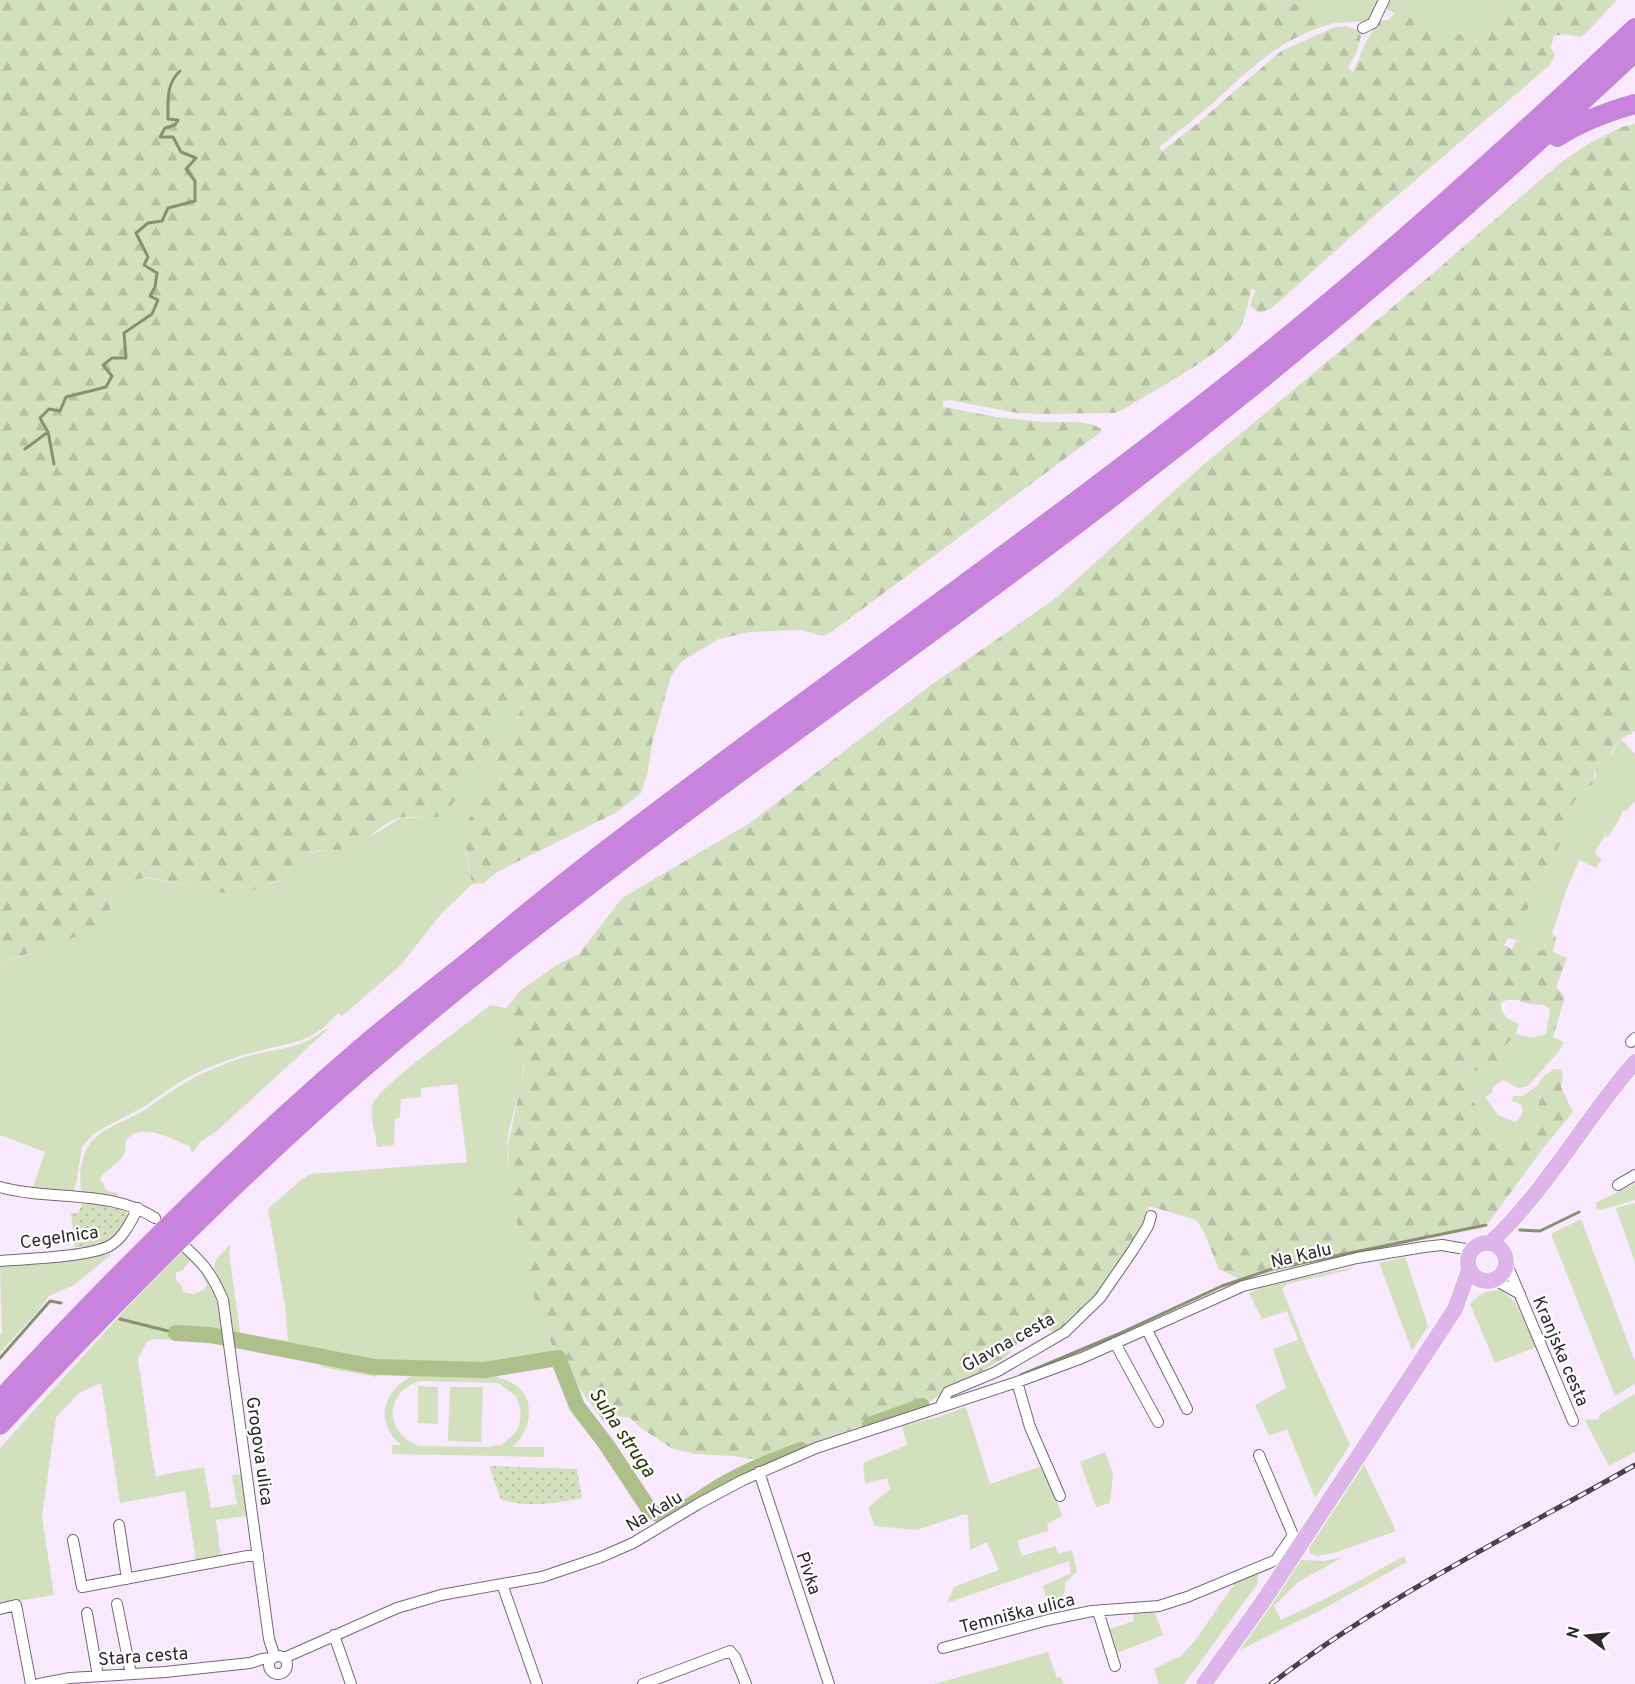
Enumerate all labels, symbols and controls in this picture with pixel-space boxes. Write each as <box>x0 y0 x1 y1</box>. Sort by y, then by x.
street label: Cegelnica <box>18 1222 100 1255</box>
street label: Na Kalu <box>1269 1238 1334 1275</box>
street label: Kranjska cesta <box>1526 1293 1593 1410</box>
street label: Glavna cesta <box>958 1308 1059 1378</box>
water label: Suha struga <box>582 1383 661 1484</box>
street label: Grogova ulica <box>240 1395 278 1507</box>
street label: Na Kalu <box>622 1487 687 1538</box>
street label: Pivka <box>790 1549 826 1598</box>
street label: Temniška ulica <box>957 1589 1077 1640</box>
north arrow <box>1557 1606 1617 1666</box>
text: N <box>1563 1624 1586 1641</box>
street label: Stara cesta <box>97 1643 189 1672</box>

